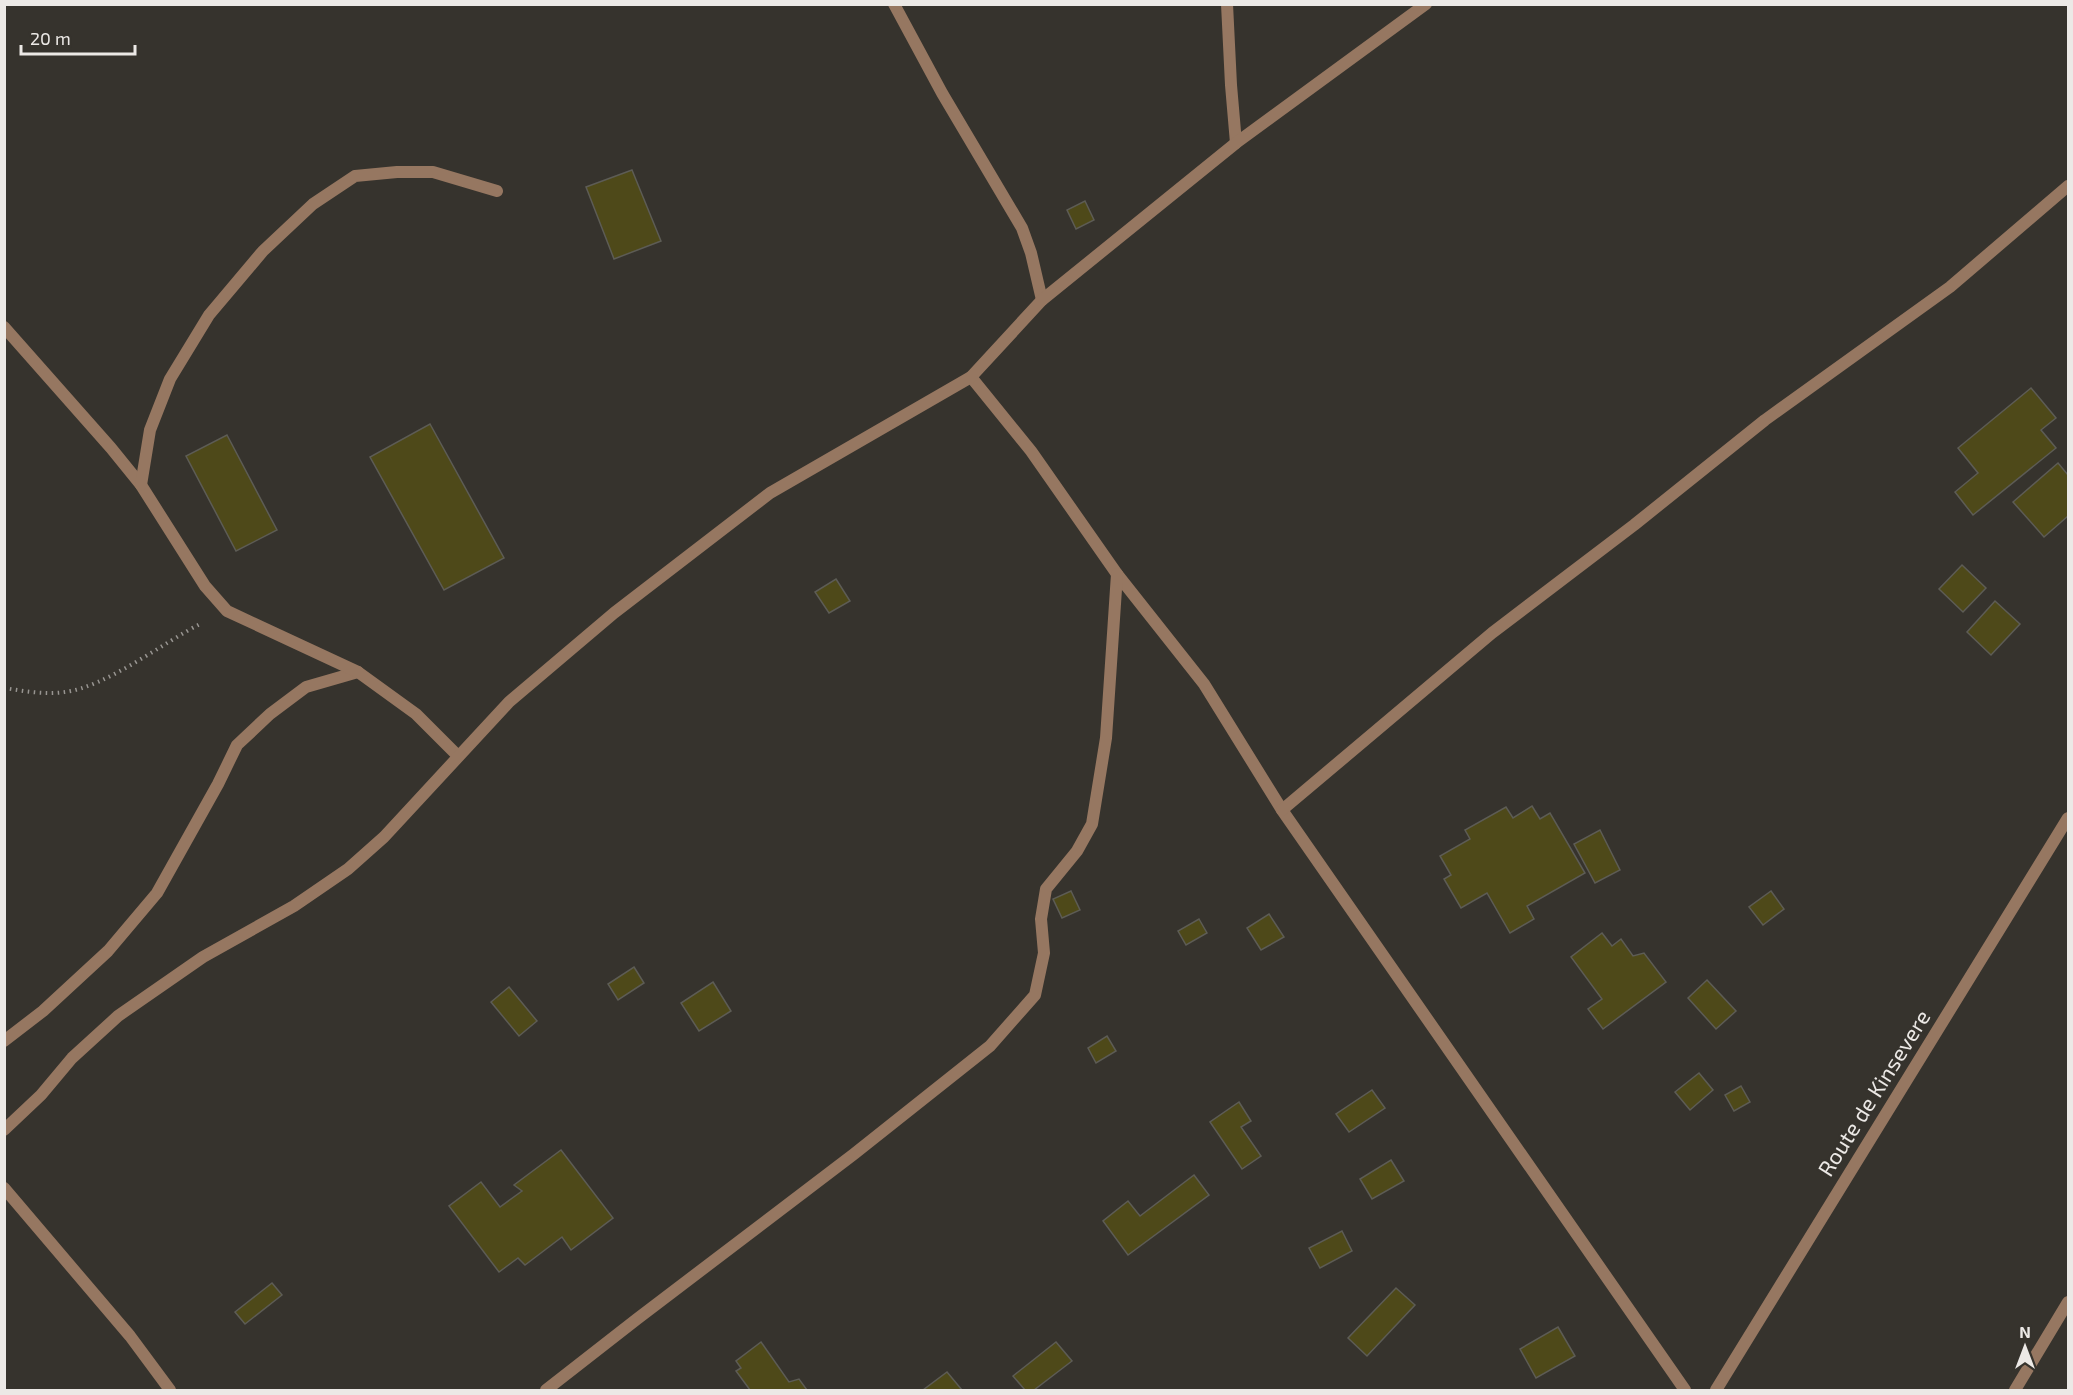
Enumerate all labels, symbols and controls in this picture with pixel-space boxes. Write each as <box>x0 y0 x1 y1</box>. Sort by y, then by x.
scale bar <box>21 18 135 56</box>
text: 20 m <box>30 27 71 49</box>
street label: Route de Kinsevere <box>1812 1005 1935 1180</box>
north arrow <box>1995 1317 2055 1377</box>
text: N <box>2019 1322 2031 1341</box>

